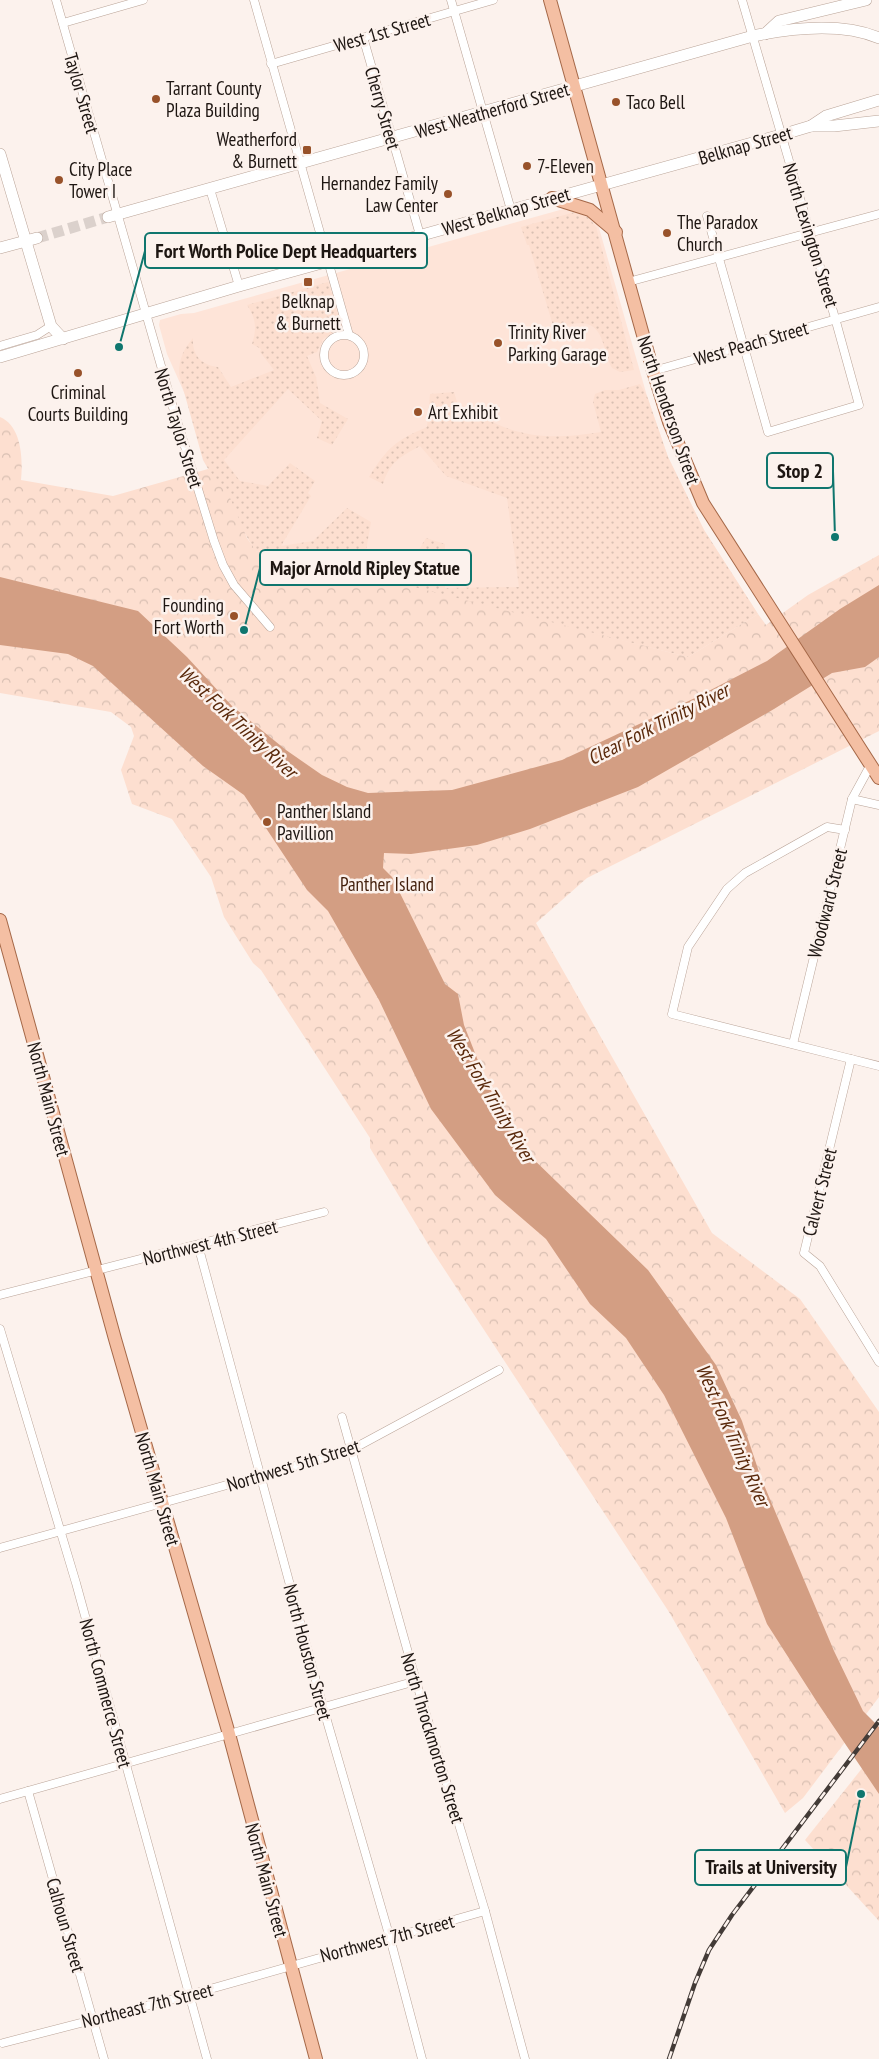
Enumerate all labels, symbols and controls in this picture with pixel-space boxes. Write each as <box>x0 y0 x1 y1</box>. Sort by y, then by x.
street label: West 1st Street <box>331 7 434 57</box>
street label: Taylor Street <box>59 50 105 137</box>
street label: Cherry Street <box>360 64 406 153</box>
place label: Tarrant County Plaza Building <box>166 76 262 122</box>
street label: West Weatherford Street <box>412 76 573 143</box>
place label: Taco Bell <box>626 90 685 114</box>
marker: Tarrant County Plaza Building <box>150 93 162 105</box>
marker: Taco Bell <box>610 96 622 108</box>
street label: Belknap Street <box>695 120 795 170</box>
place label: Weatherford & Burnett <box>216 127 298 173</box>
marker: Weatherford & Burnett <box>301 144 313 156</box>
place label: 7-Eleven <box>537 154 594 178</box>
place label: City Place Tower I <box>69 157 133 203</box>
marker: 7-Eleven <box>521 160 533 172</box>
street label: North Lexington Street <box>778 160 845 311</box>
place label: Hernandez Family Law Center <box>321 171 439 217</box>
marker: City Place Tower I <box>53 174 65 186</box>
street label: West Belknap Street <box>439 181 573 241</box>
marker: Hernandez Family Law Center <box>442 188 454 200</box>
place label: The Paradox Church <box>677 210 758 256</box>
marker: The Paradox Church <box>661 227 673 239</box>
callout: Fort Worth Police Dept Headquarters <box>145 233 427 268</box>
text: Fort Worth Police Dept Headquarters <box>155 238 417 264</box>
marker: Belknap & Burnett <box>302 276 314 288</box>
place label: Belknap & Burnett <box>275 289 342 335</box>
street label: West Peach Street <box>691 315 812 371</box>
place label: Trinity River Parking Garage <box>508 320 607 366</box>
street label: North Henderson Street <box>632 332 706 488</box>
marker: Trinity River Parking Garage <box>492 337 504 349</box>
street label: North Taylor Street <box>149 365 209 492</box>
marker: Criminal Courts Building <box>72 367 84 379</box>
place label: Criminal Courts Building <box>28 380 128 426</box>
place label: Art Exhibit <box>428 400 499 424</box>
marker: Art Exhibit <box>412 406 424 418</box>
callout: Stop 2 <box>767 453 833 488</box>
text: Stop 2 <box>777 458 823 484</box>
callout: Major Arnold Ripley Statue <box>260 550 471 585</box>
text: Major Arnold Ripley Statue <box>270 555 460 581</box>
place label: Founding Fort Worth <box>154 593 224 639</box>
marker: Founding Fort Worth <box>228 610 240 622</box>
water label: West Fork Trinity River <box>173 660 305 785</box>
water label: Clear Fork Trinity River <box>583 676 735 771</box>
place label: Panther Island Pavillion <box>277 799 371 845</box>
marker: Panther Island Pavillion <box>261 816 273 828</box>
street label: Woodward Street <box>802 845 852 960</box>
park label: Panther Island <box>340 872 434 896</box>
water label: West Fork Trinity River <box>440 1023 543 1169</box>
street label: North Main Street <box>22 1039 76 1159</box>
street label: Calvert Street <box>796 1145 842 1239</box>
street label: Northwest 4th Street <box>140 1214 280 1270</box>
water label: West Fork Trinity River <box>690 1360 777 1512</box>
street label: North Main Street <box>130 1429 186 1549</box>
street label: Northwest 5th Street <box>224 1433 363 1497</box>
street label: North Houston Street <box>278 1581 338 1723</box>
street label: North Commerce Street <box>75 1616 138 1771</box>
street label: North Throckmorton Street <box>396 1650 471 1827</box>
street label: North Main Street <box>240 1820 294 1940</box>
callout: Trails at University <box>695 1850 846 1885</box>
text: Trails at University <box>705 1854 838 1880</box>
street label: Calhoun Street <box>41 1875 91 1976</box>
street label: Northwest 7th Street <box>317 1908 457 1967</box>
street label: Northeast 7th Street <box>79 1977 216 2033</box>

